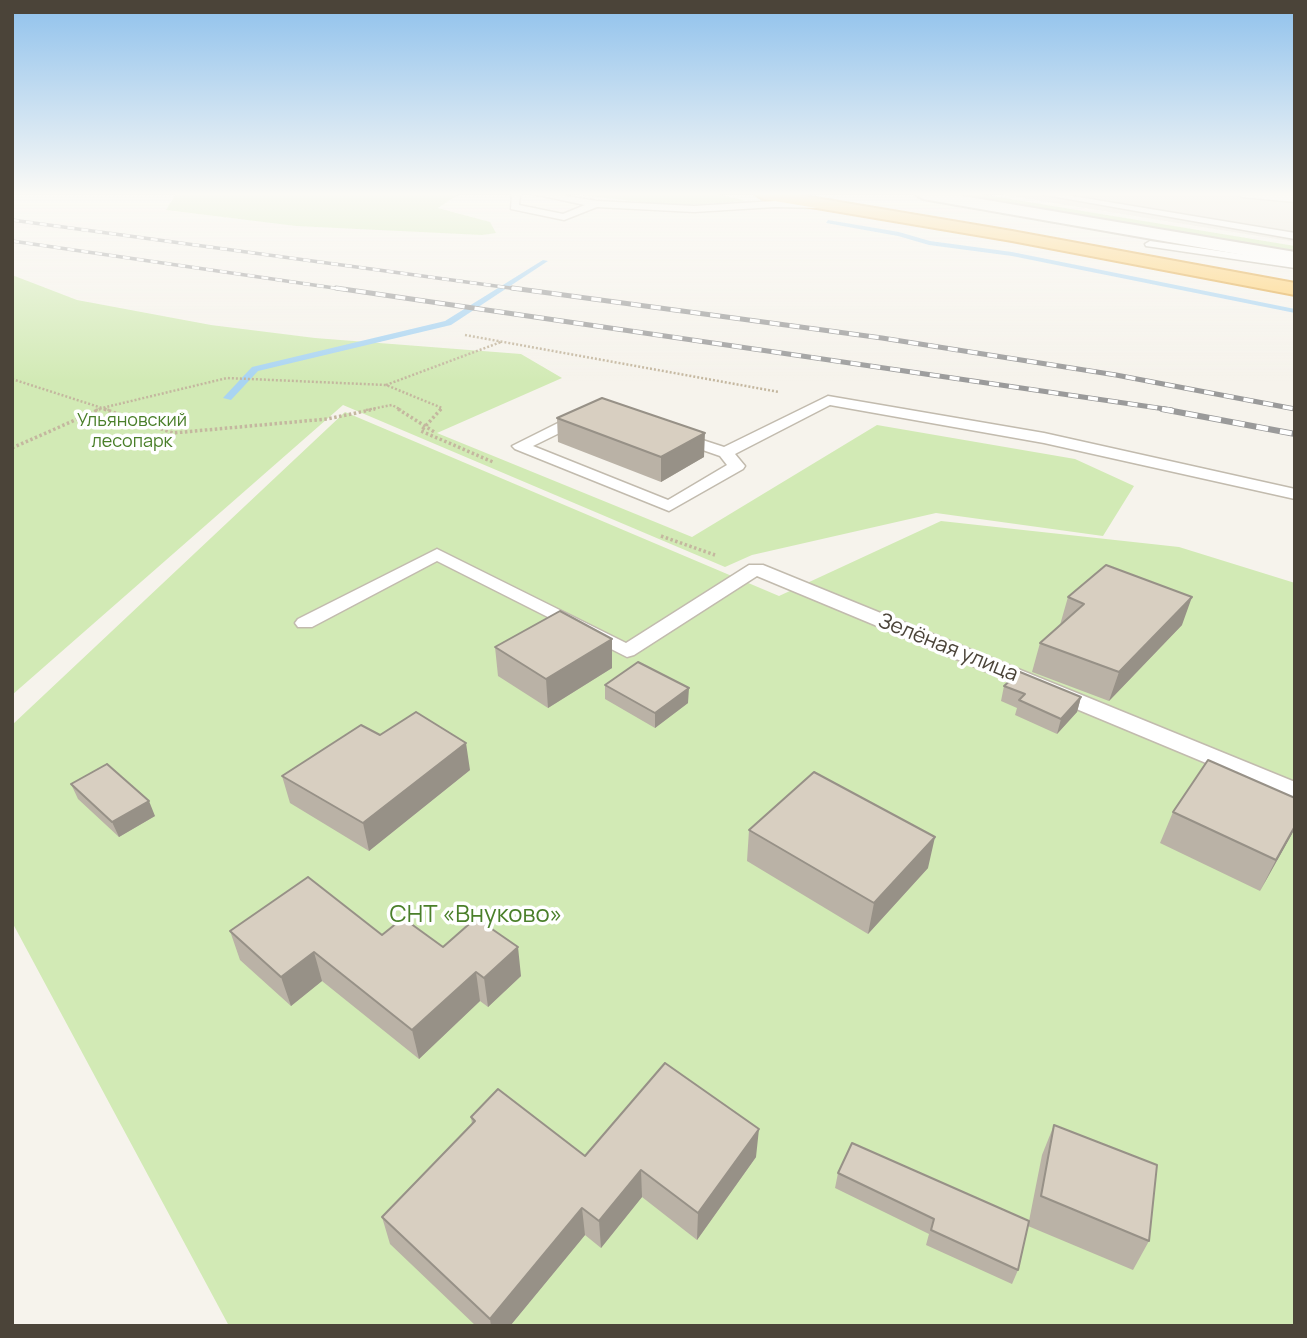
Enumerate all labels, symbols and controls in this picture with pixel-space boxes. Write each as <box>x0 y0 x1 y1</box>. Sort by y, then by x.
park label: Ульяновский лесопарк <box>77 410 187 452</box>
street label: Зелёная улица <box>874 609 1022 687</box>
park label: СНТ «Внуково» <box>390 901 562 929</box>

